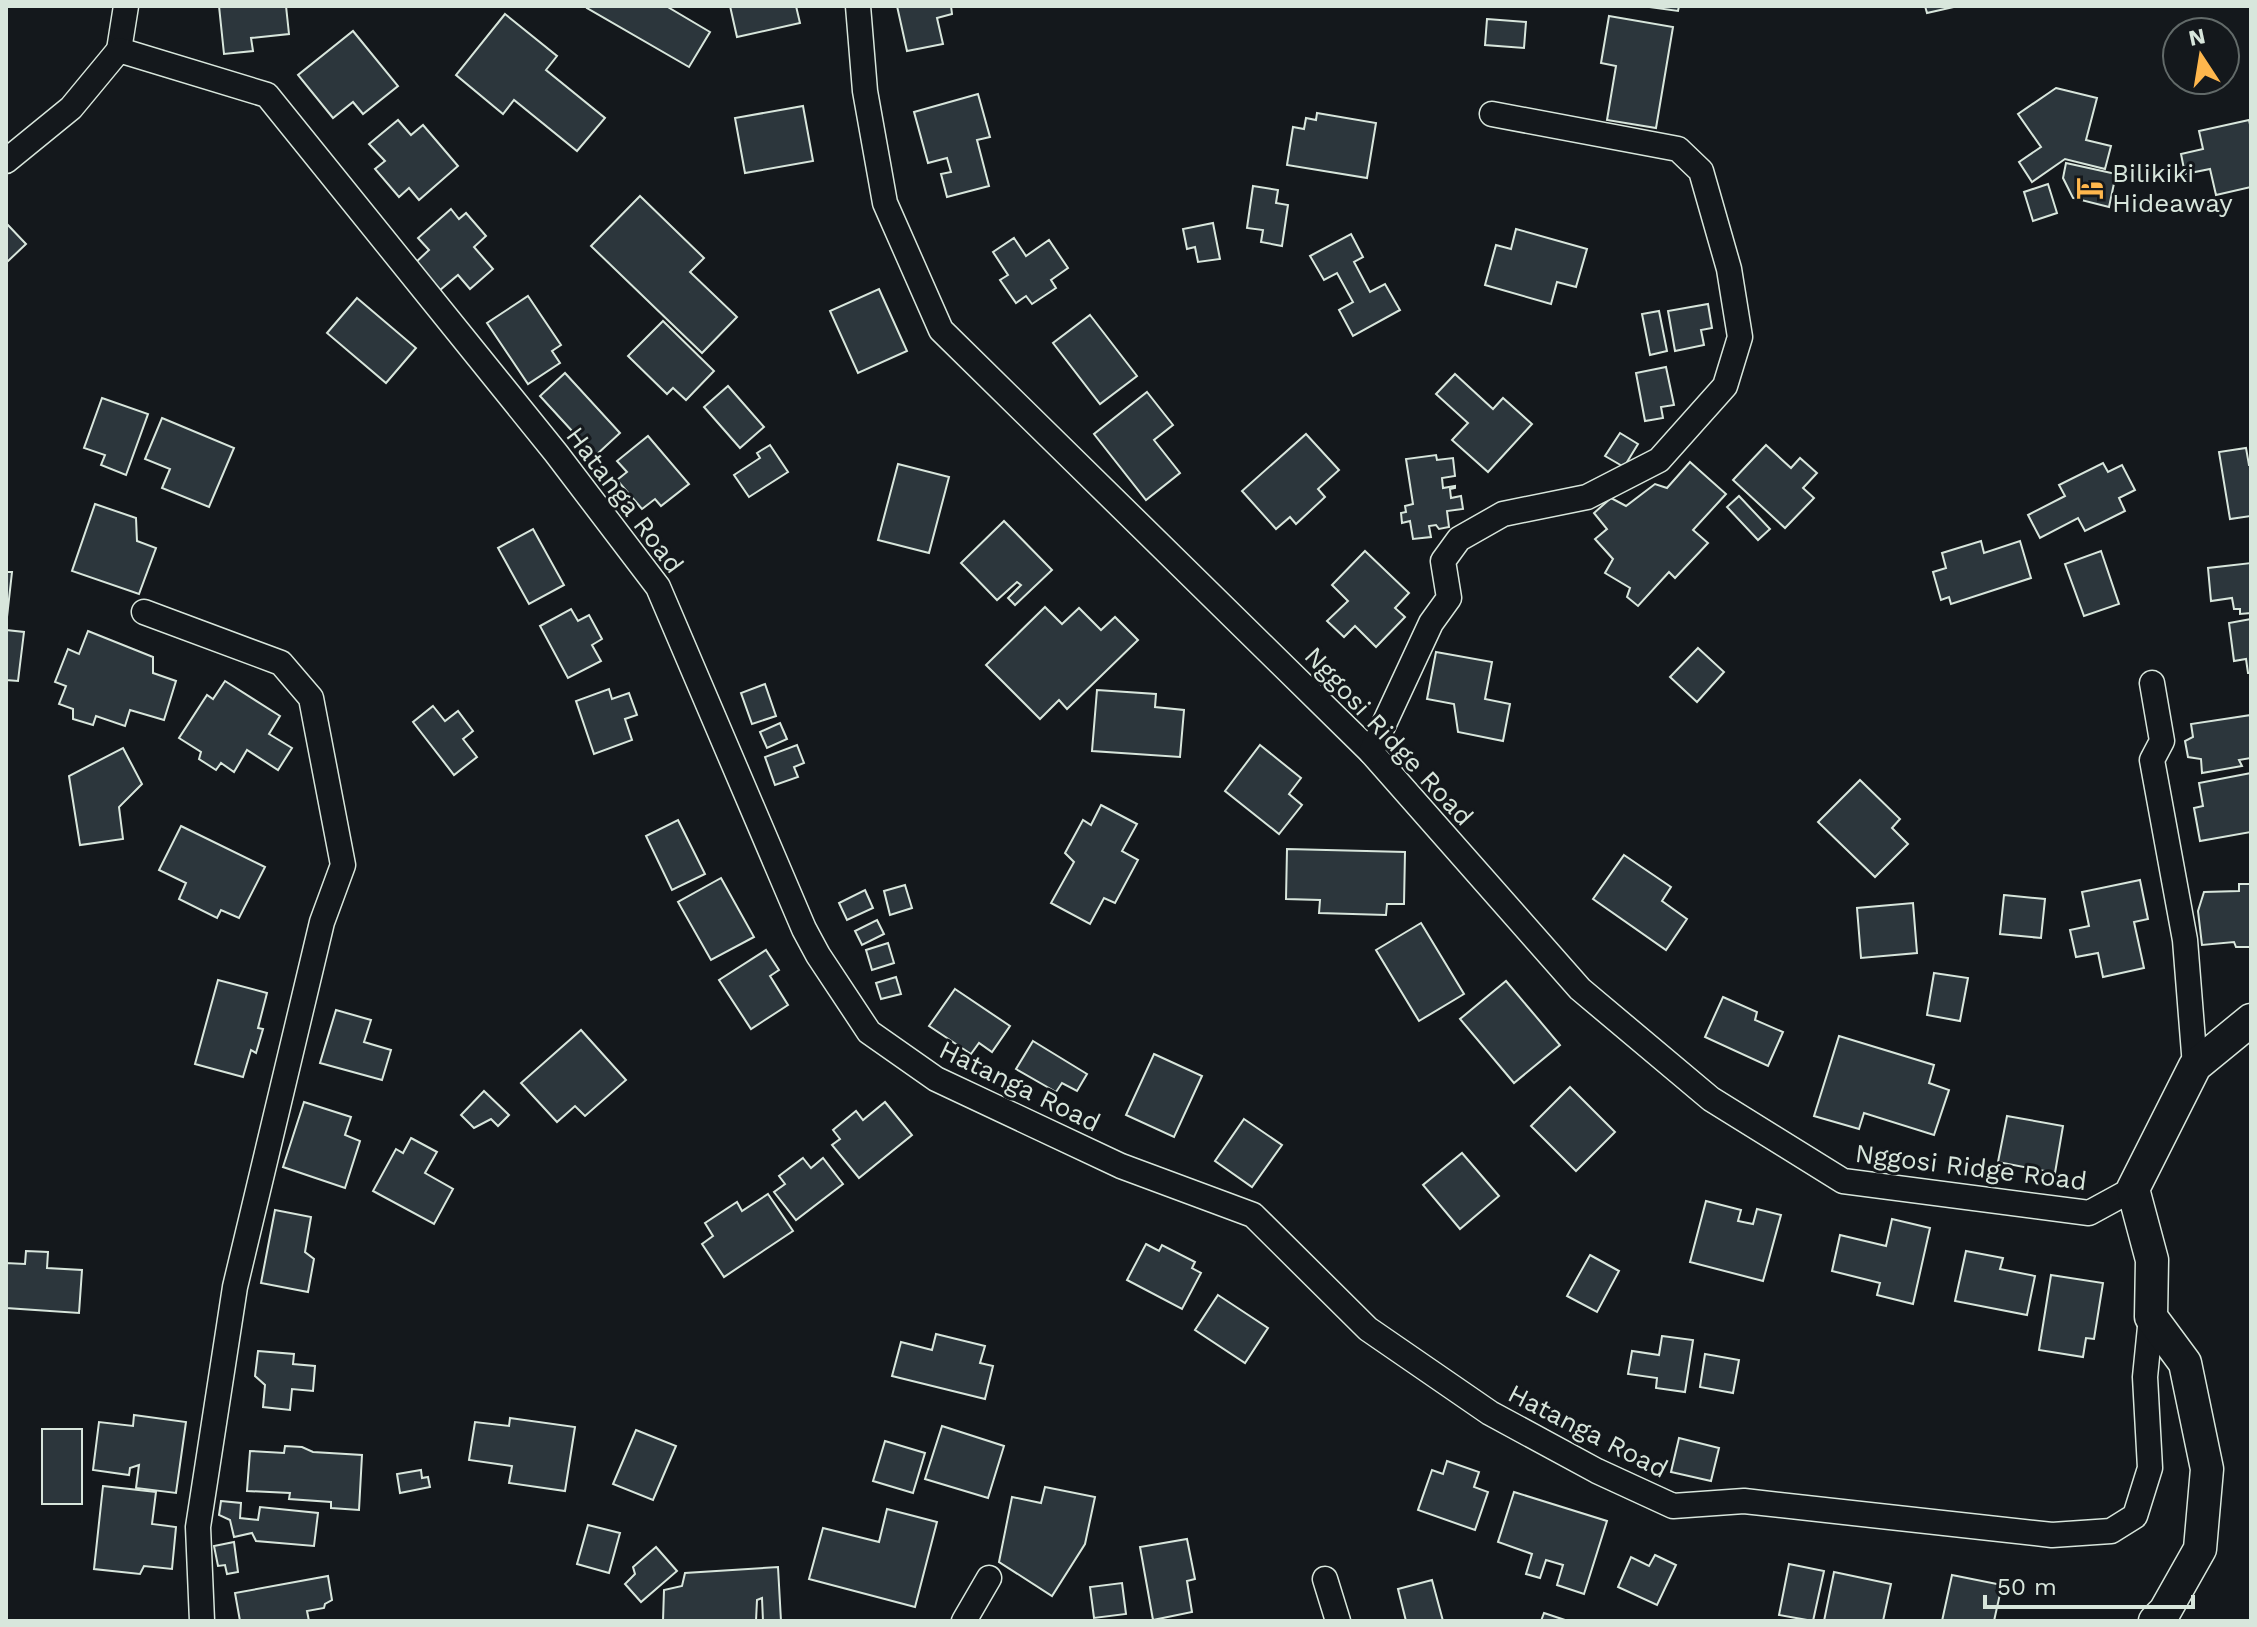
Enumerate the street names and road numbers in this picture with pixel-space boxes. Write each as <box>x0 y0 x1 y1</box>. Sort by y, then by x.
street label: Hatanga Road <box>560 421 690 579</box>
street label: Nggosi Ridge Road <box>1299 641 1479 831</box>
street label: Hatanga Road <box>935 1034 1105 1138</box>
street label: Nggosi Ridge Road <box>1853 1138 2089 1196</box>
street label: Hatanga Road <box>1503 1378 1673 1484</box>

